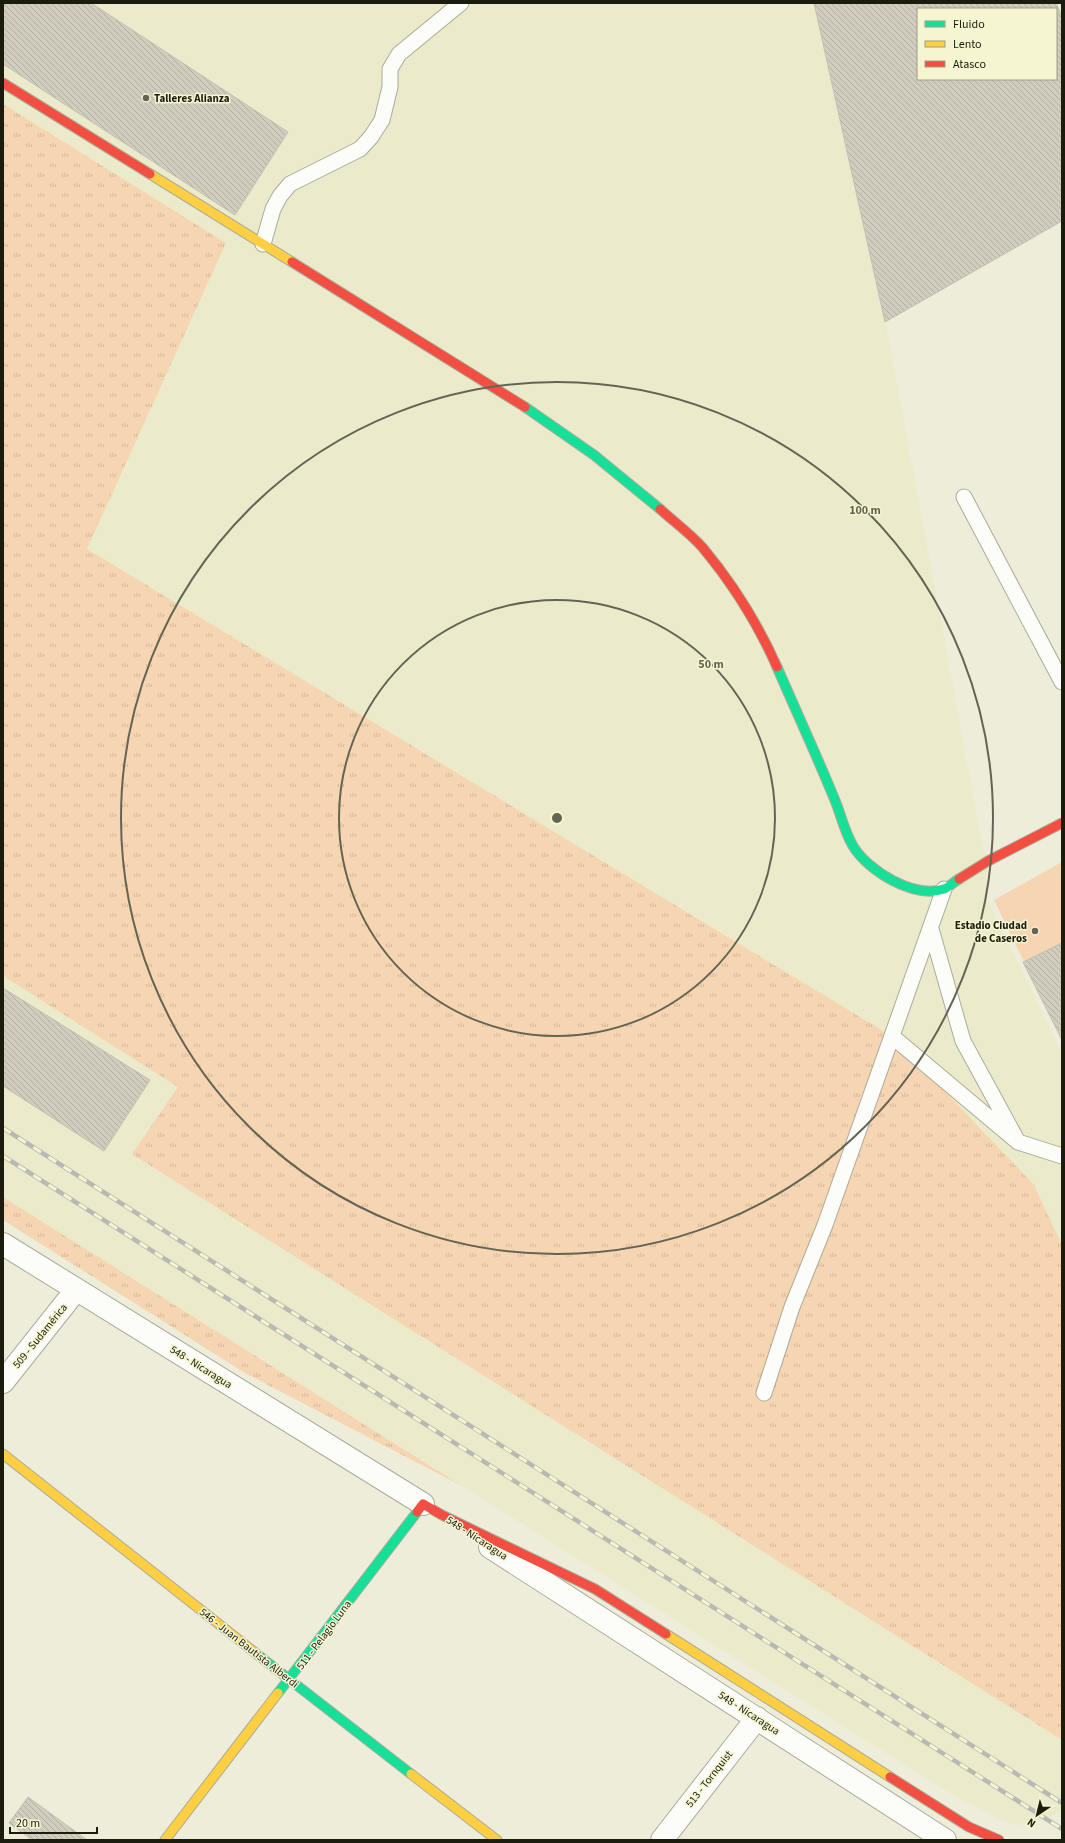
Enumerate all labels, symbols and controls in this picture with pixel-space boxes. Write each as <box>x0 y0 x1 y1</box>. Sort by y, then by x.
legend <box>917 8 1057 80</box>
text: Fluido <box>953 16 985 33</box>
text: Lento <box>953 36 982 53</box>
text: Atasco <box>953 56 986 73</box>
place label: Talleres Alianza <box>154 91 230 106</box>
marker: Talleres Alianza <box>141 93 151 103</box>
text: 100 m <box>849 502 881 519</box>
text: 50 m <box>698 656 724 673</box>
centre of rings <box>550 811 564 825</box>
place label: Estadio Ciudad de Caseros <box>955 918 1027 946</box>
marker: Estadio Ciudad de Caseros <box>1030 926 1040 936</box>
street label: 509 - Sudamérica <box>9 1300 71 1372</box>
street label: 548 - Nicaragua <box>167 1342 235 1392</box>
street label: 548 - Nicaragua <box>443 1512 511 1564</box>
street label: 511 - Pelagio Luna <box>293 1597 355 1673</box>
street label: 546 - Juan Bautista Alberdi <box>196 1605 302 1691</box>
street label: 548 - Nicaragua <box>715 1687 783 1739</box>
street label: 513 - Tornquist <box>682 1747 736 1810</box>
north arrow <box>1017 1795 1057 1835</box>
scale bar <box>10 1809 97 1835</box>
text: 20 m <box>16 1815 40 1832</box>
text: N <box>1024 1815 1039 1831</box>

